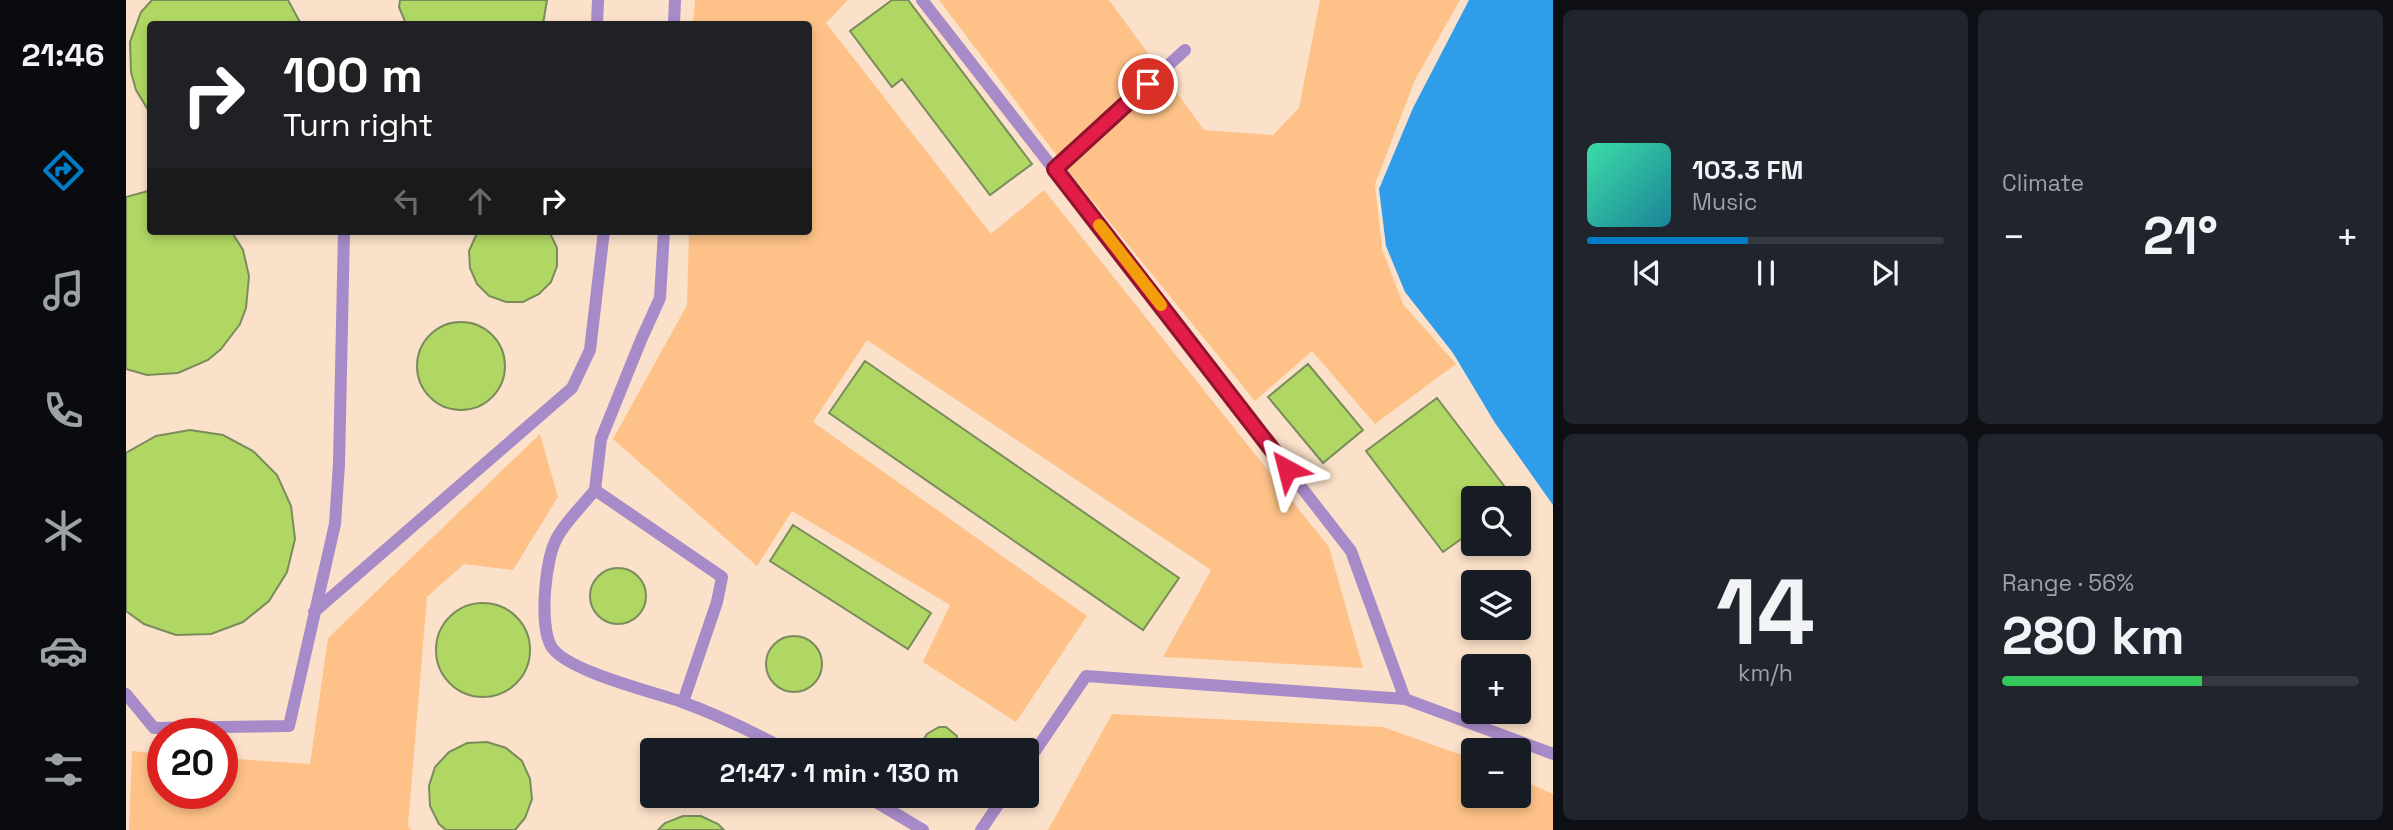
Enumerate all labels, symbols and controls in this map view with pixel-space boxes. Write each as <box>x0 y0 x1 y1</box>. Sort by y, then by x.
text: 21:46 <box>21 35 105 75</box>
text: 100 m <box>283 44 423 106</box>
icon: right <box>168 49 259 140</box>
pin <box>1118 54 1178 114</box>
icon: arrive <box>1129 65 1167 103</box>
text: Turn right <box>283 105 433 145</box>
icon: directions <box>39 146 88 195</box>
text: 103.3 FM <box>1692 153 1803 187</box>
text: Climate <box>2002 168 2084 198</box>
icon: left <box>388 182 426 220</box>
icon: ahead <box>461 182 499 220</box>
icon: right <box>534 182 572 220</box>
text: Music <box>1692 187 1757 217</box>
text: 21° <box>2143 203 2218 269</box>
text: − <box>2002 213 2026 261</box>
text: + <box>2335 213 2359 261</box>
icon: previous <box>1628 254 1666 292</box>
icon: pause <box>1747 254 1785 292</box>
icon: next <box>1866 254 1904 292</box>
icon: music <box>39 266 88 315</box>
icon: phone <box>39 386 88 435</box>
position arrow <box>1250 432 1324 506</box>
map controls <box>1461 486 1531 808</box>
button: search <box>1461 486 1531 556</box>
icon: climate <box>39 506 88 555</box>
text: 14 <box>1716 554 1815 671</box>
text: Range · 56% <box>2002 568 2134 598</box>
button: layers <box>1461 570 1531 640</box>
text: 280 km <box>2002 603 2185 669</box>
icon: car <box>39 626 88 675</box>
button: + <box>1461 654 1531 724</box>
text: km/h <box>1738 658 1793 688</box>
speed limit sign: 20 <box>147 718 238 809</box>
button: − <box>1461 738 1531 808</box>
icon: filters <box>39 745 88 794</box>
text: 21:47 · 1 min · 130 m <box>720 756 959 790</box>

